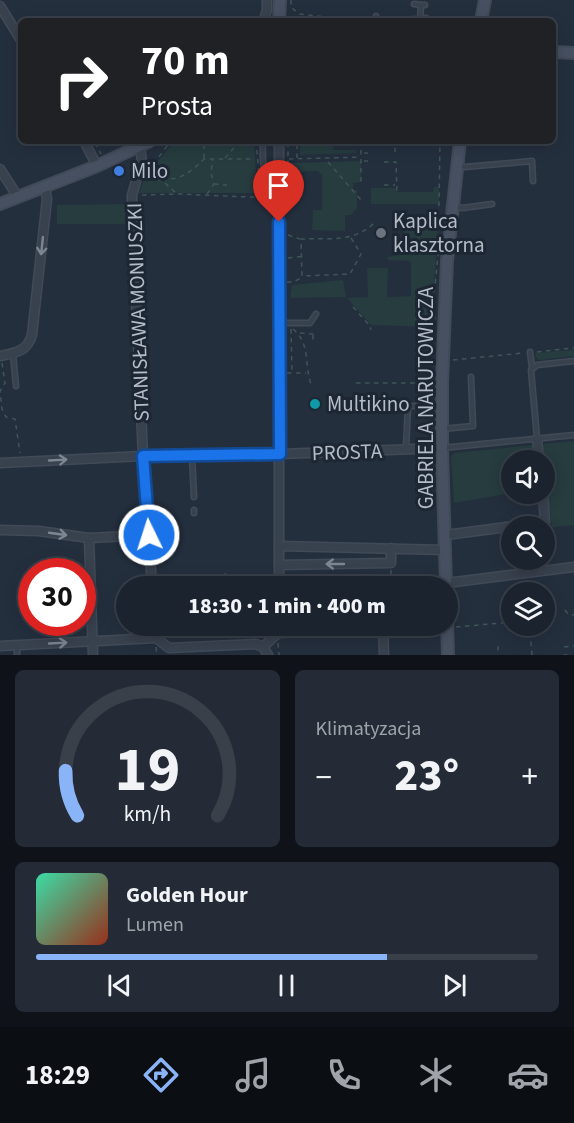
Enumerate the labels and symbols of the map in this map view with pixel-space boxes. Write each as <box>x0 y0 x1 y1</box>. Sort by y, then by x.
place label: Milo <box>131 156 168 186</box>
pin <box>253 160 304 222</box>
marker: Milo <box>112 164 126 178</box>
street label: STANISŁAWA MONIUSZKI <box>119 202 157 422</box>
place label: Kaplica klasztorna <box>393 206 485 260</box>
marker: Kaplica klasztorna <box>374 226 388 240</box>
one-way arrow <box>36 235 47 255</box>
street label: GABRIELA NARUTOWICZA <box>411 286 441 509</box>
place label: Multikino <box>327 389 410 419</box>
marker: Multikino <box>308 397 322 411</box>
street label: PROSTA <box>311 436 383 468</box>
one-way arrow <box>48 455 68 466</box>
position arrow <box>117 503 181 567</box>
one-way arrow <box>48 529 68 540</box>
speed limit sign: 30 <box>18 558 96 636</box>
one-way arrow <box>326 559 346 570</box>
one-way arrow <box>48 637 68 648</box>

